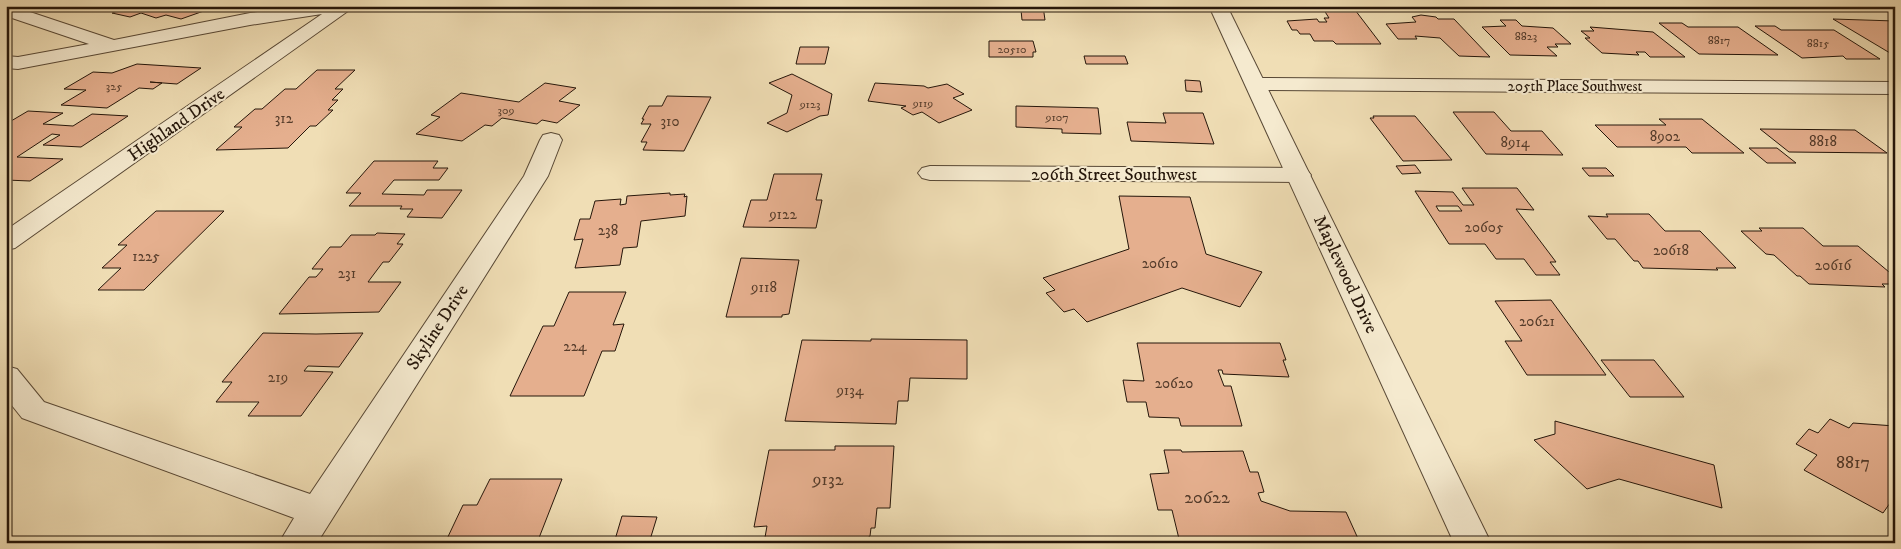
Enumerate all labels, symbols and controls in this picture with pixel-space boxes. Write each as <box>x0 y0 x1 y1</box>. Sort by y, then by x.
house number: 8823 <box>1515 29 1537 44</box>
house number: 8817 <box>1708 33 1730 48</box>
house number: 8815 <box>1807 36 1829 51</box>
house number: 20510 <box>997 42 1027 57</box>
street label: 205th Place Southwest <box>1508 77 1643 96</box>
house number: 325 <box>106 79 122 94</box>
street label: Highland Drive <box>124 83 229 166</box>
house number: 9119 <box>912 96 933 111</box>
house number: 9123 <box>799 97 820 112</box>
house number: 309 <box>498 103 514 118</box>
house number: 312 <box>275 109 294 128</box>
house number: 9107 <box>1044 110 1069 125</box>
house number: 310 <box>660 112 680 131</box>
house number: 8902 <box>1650 127 1681 146</box>
house number: 8818 <box>1809 132 1837 151</box>
house number: 8914 <box>1500 133 1530 152</box>
street label: 206th Street Southwest <box>1031 164 1197 186</box>
house number: 9122 <box>768 205 797 224</box>
street label: Maplewood Drive <box>1308 212 1382 337</box>
house number: 20605 <box>1465 218 1504 237</box>
house number: 238 <box>598 221 618 240</box>
house number: 20618 <box>1653 241 1689 260</box>
house number: 1225 <box>132 247 160 266</box>
house number: 20610 <box>1142 254 1178 273</box>
house number: 20616 <box>1815 256 1852 275</box>
house number: 231 <box>338 264 356 283</box>
house number: 9118 <box>750 278 777 297</box>
street label: Skyline Drive <box>402 281 474 374</box>
house number: 20621 <box>1519 312 1555 331</box>
house number: 224 <box>563 337 587 356</box>
house number: 219 <box>268 368 288 387</box>
house number: 20620 <box>1155 374 1193 393</box>
house number: 9134 <box>835 381 864 400</box>
house number: 8817 <box>1836 452 1870 474</box>
house number: 9132 <box>811 469 844 491</box>
house number: 20622 <box>1184 487 1230 509</box>

